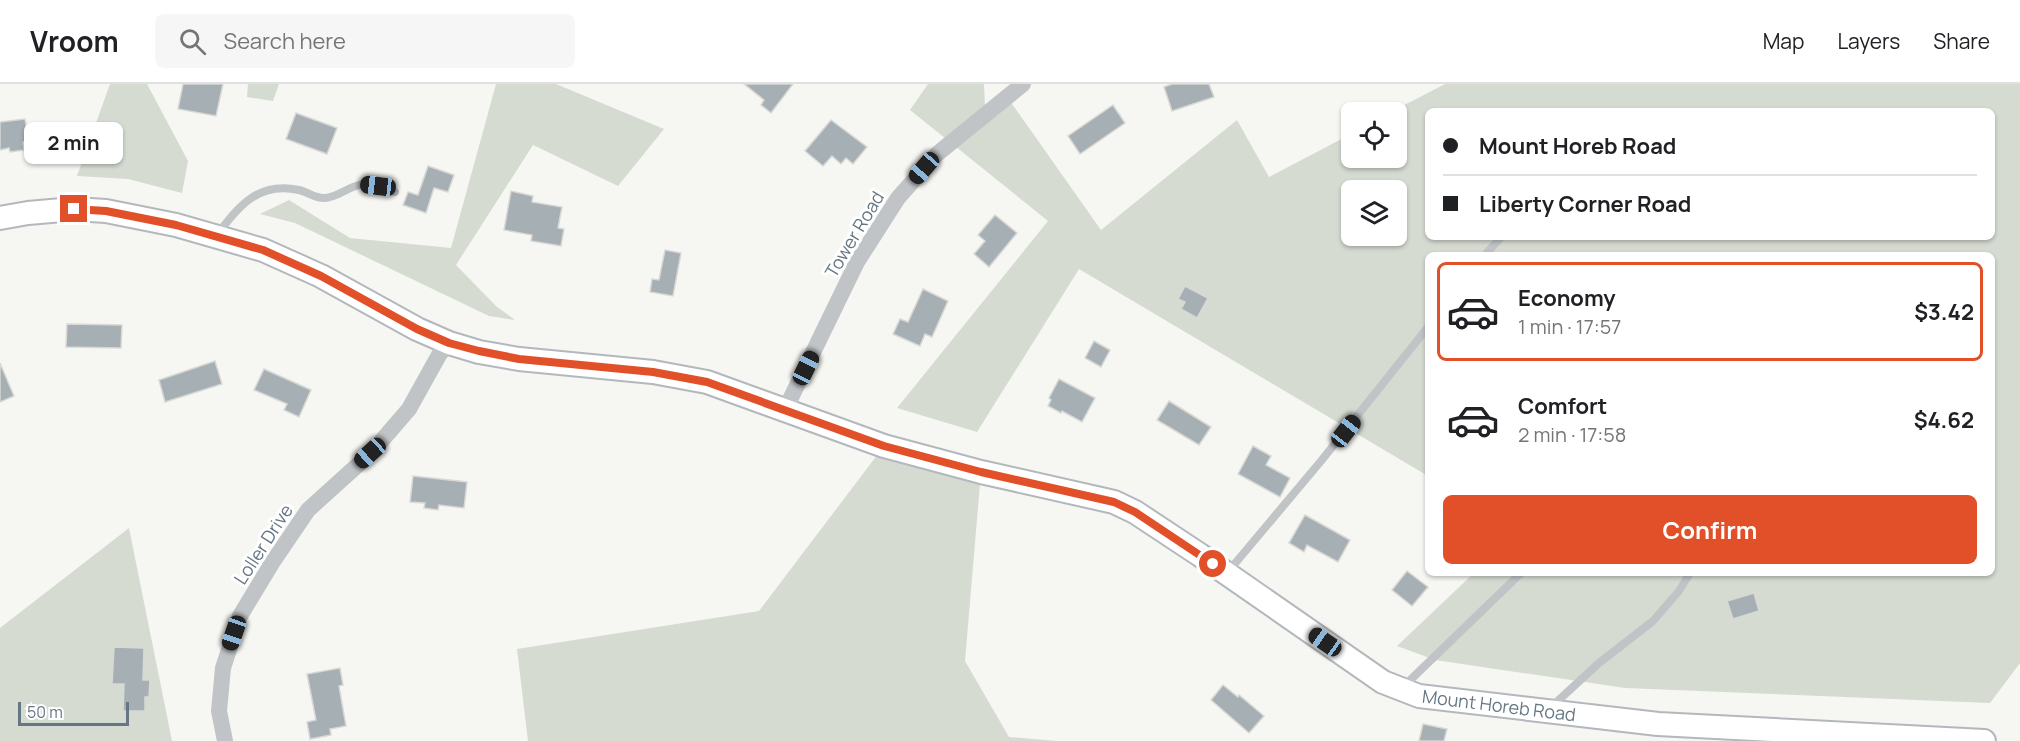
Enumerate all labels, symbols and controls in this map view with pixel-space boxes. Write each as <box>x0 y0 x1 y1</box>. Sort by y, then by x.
search box <box>155 14 575 68</box>
text: Vroom <box>30 22 119 60</box>
icon: search <box>176 25 209 58</box>
text: Search here <box>224 26 346 56</box>
text: Map <box>1763 27 1804 55</box>
text: Layers <box>1837 27 1900 55</box>
text: Share <box>1933 27 1990 55</box>
map controls <box>1341 102 1407 246</box>
button: locate <box>1341 102 1407 168</box>
callout: 2 min <box>25 122 124 164</box>
text: 2 min <box>47 129 100 156</box>
text: Mount Horeb Road <box>1479 131 1676 161</box>
car <box>905 149 943 187</box>
car <box>359 175 397 197</box>
button: layers <box>1341 180 1407 246</box>
street label: Tower Road <box>819 187 889 281</box>
text: Liberty Corner Road <box>1479 189 1691 219</box>
route end <box>60 195 87 222</box>
text: Economy <box>1518 283 1616 313</box>
icon: car <box>1446 285 1500 339</box>
text: $3.42 <box>1914 297 1974 327</box>
text: 1 min · 17:57 <box>1518 313 1621 340</box>
car <box>790 348 822 388</box>
text: Comfort <box>1518 391 1607 421</box>
icon: car <box>1446 393 1500 447</box>
text: $4.62 <box>1914 405 1974 435</box>
car <box>1328 411 1364 451</box>
text: 2 min · 17:58 <box>1518 421 1626 448</box>
car <box>351 434 389 472</box>
button: Confirm <box>1443 495 1977 564</box>
street label: Loller Drive <box>228 499 298 589</box>
route start <box>1199 550 1226 577</box>
car <box>220 613 248 653</box>
car <box>1305 624 1345 660</box>
street label: Mount Horeb Road <box>1421 684 1577 726</box>
scale bar <box>18 699 129 726</box>
text: 50 m <box>27 701 63 723</box>

